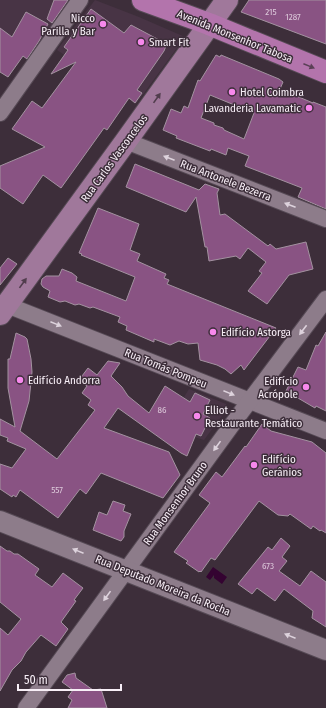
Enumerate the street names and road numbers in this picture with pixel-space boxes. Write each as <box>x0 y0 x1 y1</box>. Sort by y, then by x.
street label: Avenida Monsenhor Tabosa <box>175 7 294 66</box>
street label: Rua Carlos Vasconcelos <box>78 112 151 205</box>
street label: Rua Antonele Bezerra <box>178 157 273 204</box>
street label: Rua Tomás Pompeu <box>123 346 209 391</box>
street label: Rua Monsenhor Bruno <box>141 459 210 548</box>
street label: Rua Deputado Moreira da Rocha <box>93 552 232 619</box>

